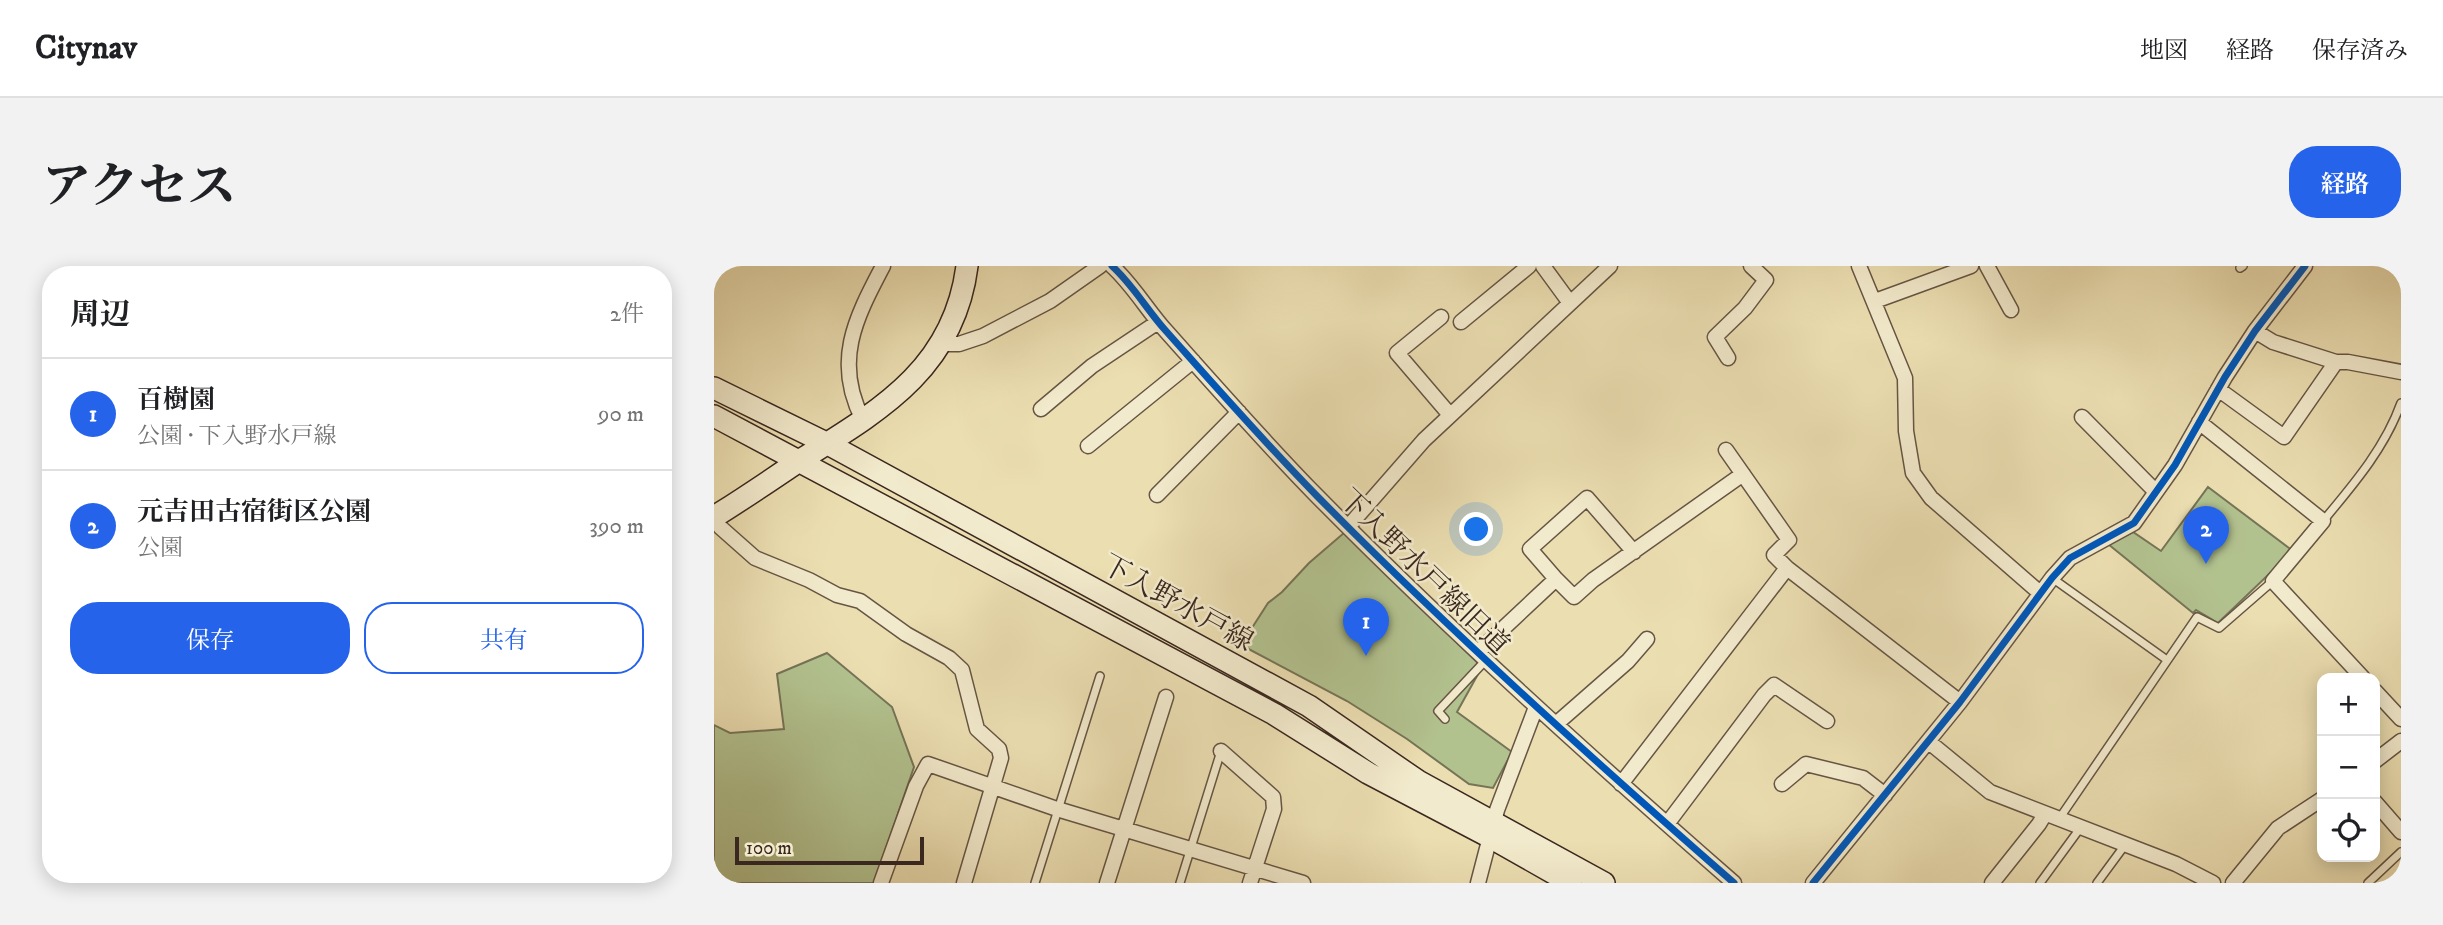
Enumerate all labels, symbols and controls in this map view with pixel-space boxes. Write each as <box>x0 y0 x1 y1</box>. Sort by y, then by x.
text: Citynav <box>35 28 137 69</box>
text: 地図 <box>2140 36 2188 66</box>
text: 経路 <box>2226 36 2274 66</box>
text: 保存済み <box>2312 36 2408 66</box>
button: 経路 <box>2289 146 2401 218</box>
text: アクセス <box>42 157 237 219</box>
text: 周辺 <box>70 297 130 334</box>
text: 2件 <box>610 300 644 329</box>
text: 百樹園 <box>137 384 215 417</box>
text: 1 <box>89 400 97 429</box>
text: 90 m <box>598 400 644 429</box>
text: 公園 · 下入野水戸線 <box>137 422 336 451</box>
street label: 下入野水戸線旧道 <box>1331 482 1517 662</box>
text: 元吉田古宿街区公園 <box>137 496 371 529</box>
pin: 2 <box>2183 506 2229 564</box>
text: 2 <box>87 512 99 541</box>
text: 390 m <box>589 512 644 541</box>
your location <box>1459 512 1493 546</box>
text: 公園 <box>137 534 183 563</box>
street label: 下入野水戸線 <box>1095 547 1259 659</box>
pin: 1 <box>1343 598 1389 656</box>
button: 保存 <box>70 602 350 674</box>
button: 共有 <box>364 602 644 674</box>
map controls <box>2317 673 2380 862</box>
button: + <box>2317 673 2380 736</box>
button: − <box>2317 736 2380 799</box>
button: locate <box>2317 799 2380 862</box>
scale bar <box>735 834 924 866</box>
text: 100 m <box>746 837 792 860</box>

